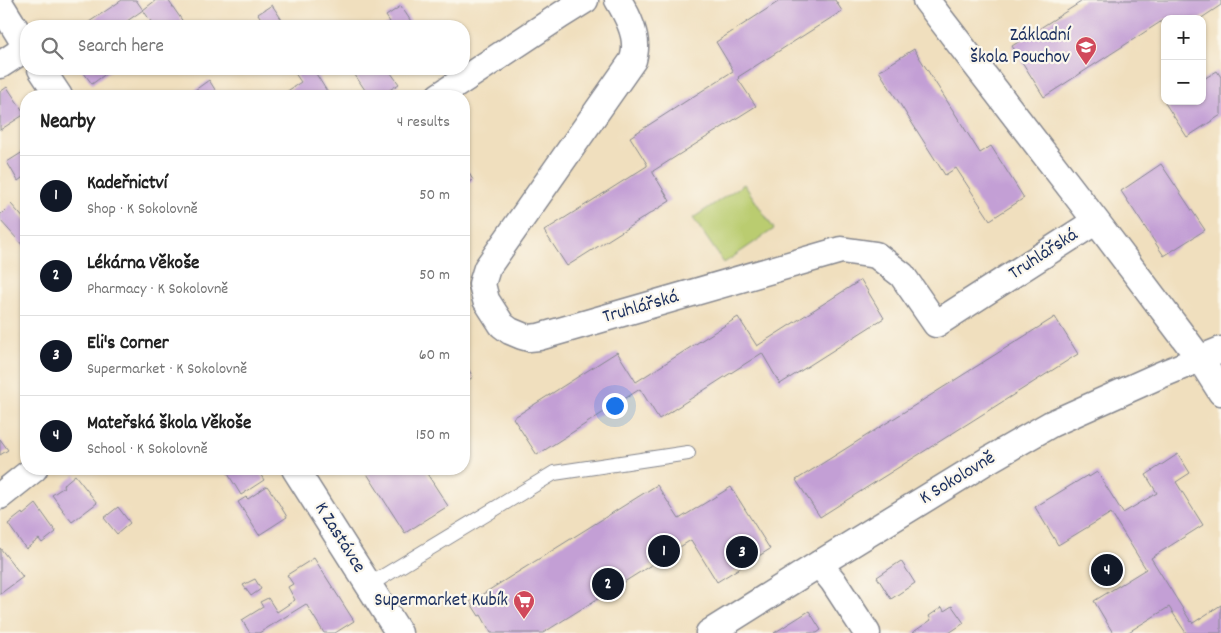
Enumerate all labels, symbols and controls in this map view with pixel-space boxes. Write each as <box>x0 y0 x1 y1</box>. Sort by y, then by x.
map controls <box>1161 15 1206 105</box>
button: + <box>1161 15 1206 60</box>
search box <box>20 20 470 75</box>
place label: Základní škola Pouchov <box>970 23 1071 72</box>
icon: search <box>38 34 66 62</box>
text: Search here <box>78 34 164 61</box>
school or university icon: Základní škola Pouchov <box>1074 35 1098 66</box>
button: − <box>1161 60 1206 105</box>
text: Nearby <box>40 108 95 138</box>
text: 4 results <box>397 111 450 134</box>
text: Kadeřnictví <box>87 171 167 198</box>
text: 1 <box>54 184 58 207</box>
text: 50 m <box>419 184 450 207</box>
text: Shop · K Sokolovně <box>87 198 198 221</box>
street label: Truhlářská <box>1004 222 1084 288</box>
text: Lékárna Věkoše <box>87 251 199 278</box>
text: 2 <box>53 264 60 287</box>
text: 50 m <box>419 264 450 287</box>
text: Pharmacy · K Sokolovně <box>87 278 228 301</box>
street label: Truhlářská <box>600 284 683 332</box>
text: Eli's Corner <box>87 331 169 358</box>
text: 3 <box>52 344 60 367</box>
text: 60 m <box>419 344 450 367</box>
text: Supermarket · K Sokolovně <box>87 358 247 381</box>
your location <box>602 393 628 419</box>
text: Mateřská škola Věkoše <box>87 411 251 438</box>
text: 4 <box>53 424 59 447</box>
text: 150 m <box>416 424 450 447</box>
text: School · K Sokolovně <box>87 438 208 461</box>
street label: K Sokolovně <box>915 446 1001 512</box>
street label: K Zastávce <box>307 497 371 579</box>
pin: 1 <box>648 532 680 570</box>
pin: 3 <box>726 533 758 571</box>
pin: 4 <box>1091 551 1123 589</box>
pin: 2 <box>592 565 624 603</box>
place label: Supermarket Kubík <box>374 588 508 615</box>
supermarket icon: Supermarket Kubík <box>512 589 536 620</box>

